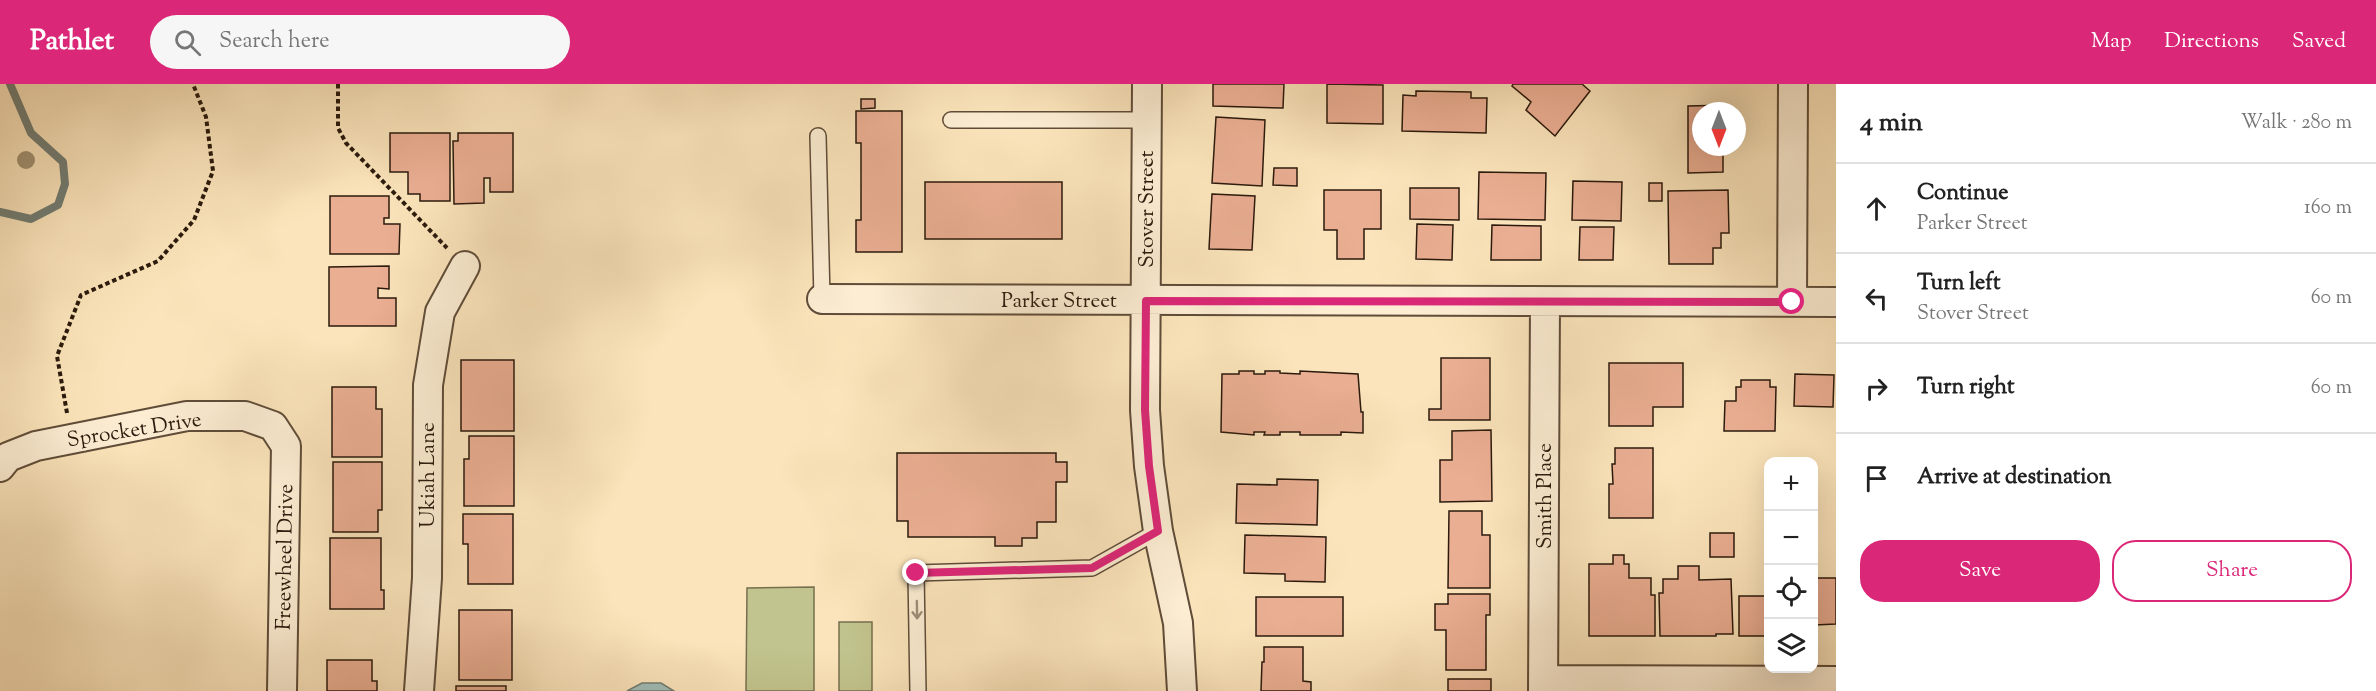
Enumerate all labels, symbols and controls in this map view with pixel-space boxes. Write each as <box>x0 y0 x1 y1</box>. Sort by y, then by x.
search box <box>150 15 570 69</box>
text: Pathlet <box>30 22 114 62</box>
icon: search <box>171 26 204 59</box>
text: Search here <box>219 26 329 58</box>
text: Map <box>2091 27 2131 57</box>
text: Directions <box>2164 27 2259 57</box>
text: Saved <box>2292 27 2346 57</box>
north arrow <box>1692 102 1746 156</box>
text: 4 min <box>1860 105 1923 142</box>
text: Walk · 280 m <box>2241 109 2352 138</box>
street label: Stover Street <box>1133 150 1163 268</box>
text: Continue <box>1917 178 2008 210</box>
icon: ahead <box>1860 192 1893 225</box>
text: 160 m <box>2304 194 2352 223</box>
text: Parker Street <box>1917 210 2028 239</box>
text: Turn left <box>1917 268 2000 300</box>
icon: left <box>1860 282 1893 315</box>
text: 60 m <box>2311 284 2352 313</box>
street label: Parker Street <box>1001 287 1117 317</box>
route start <box>1778 288 1804 314</box>
text: Stover Street <box>1917 300 2029 329</box>
icon: right <box>1860 372 1893 405</box>
text: Turn right <box>1917 372 2014 404</box>
text: 60 m <box>2311 374 2352 403</box>
street label: Sprocket Drive <box>65 406 204 456</box>
street label: Ukiah Lane <box>414 422 444 528</box>
street label: Smith Place <box>1531 443 1561 549</box>
map controls <box>1764 457 1818 673</box>
button: + <box>1764 457 1818 511</box>
icon: arrive <box>1860 462 1893 495</box>
text: Arrive at destination <box>1917 462 2112 494</box>
street label: Freewheel Drive <box>270 484 302 631</box>
button: − <box>1764 511 1818 565</box>
button: Save <box>1860 540 2100 602</box>
button: Share <box>2112 540 2352 602</box>
route end <box>902 559 928 585</box>
button: locate <box>1764 565 1818 619</box>
one-way arrow <box>911 599 923 619</box>
button: layers <box>1764 619 1818 673</box>

